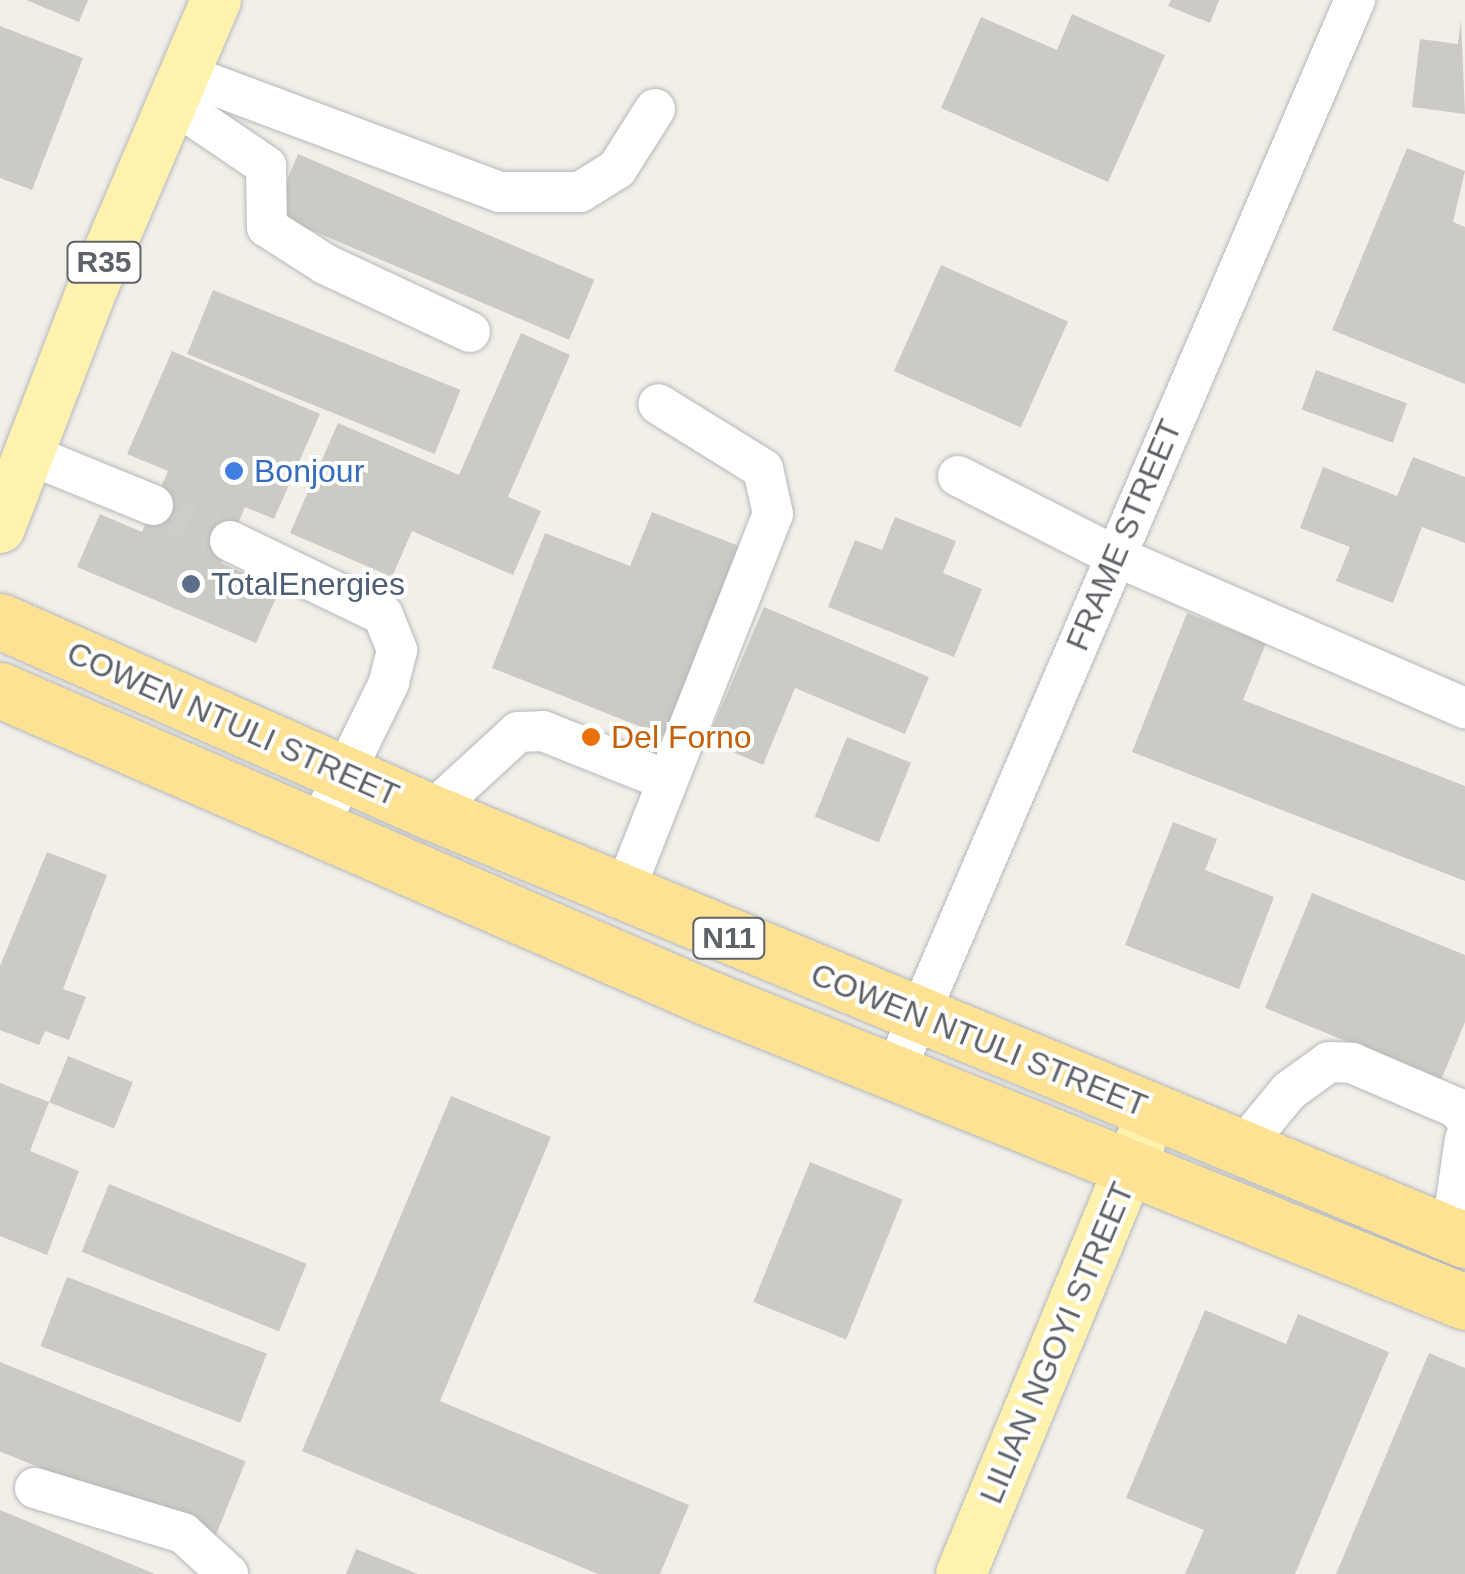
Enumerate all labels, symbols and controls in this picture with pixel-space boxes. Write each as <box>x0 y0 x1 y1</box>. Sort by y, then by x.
road number: R35 <box>64 237 144 287</box>
street label: FRAME STREET <box>1058 414 1190 656</box>
place label: Bonjour <box>254 452 364 490</box>
marker: Bonjour <box>223 460 245 482</box>
place label: TotalEnergies <box>211 565 405 603</box>
marker: TotalEnergies <box>180 573 202 595</box>
street label: COWEN NTULI STREET <box>61 633 405 815</box>
place label: Del Forno <box>611 718 752 756</box>
marker: Del Forno <box>580 726 602 748</box>
road number: N11 <box>692 913 766 963</box>
street label: COWEN NTULI STREET <box>805 955 1153 1125</box>
street label: LILIAN NGOYI STREET <box>972 1177 1142 1509</box>

